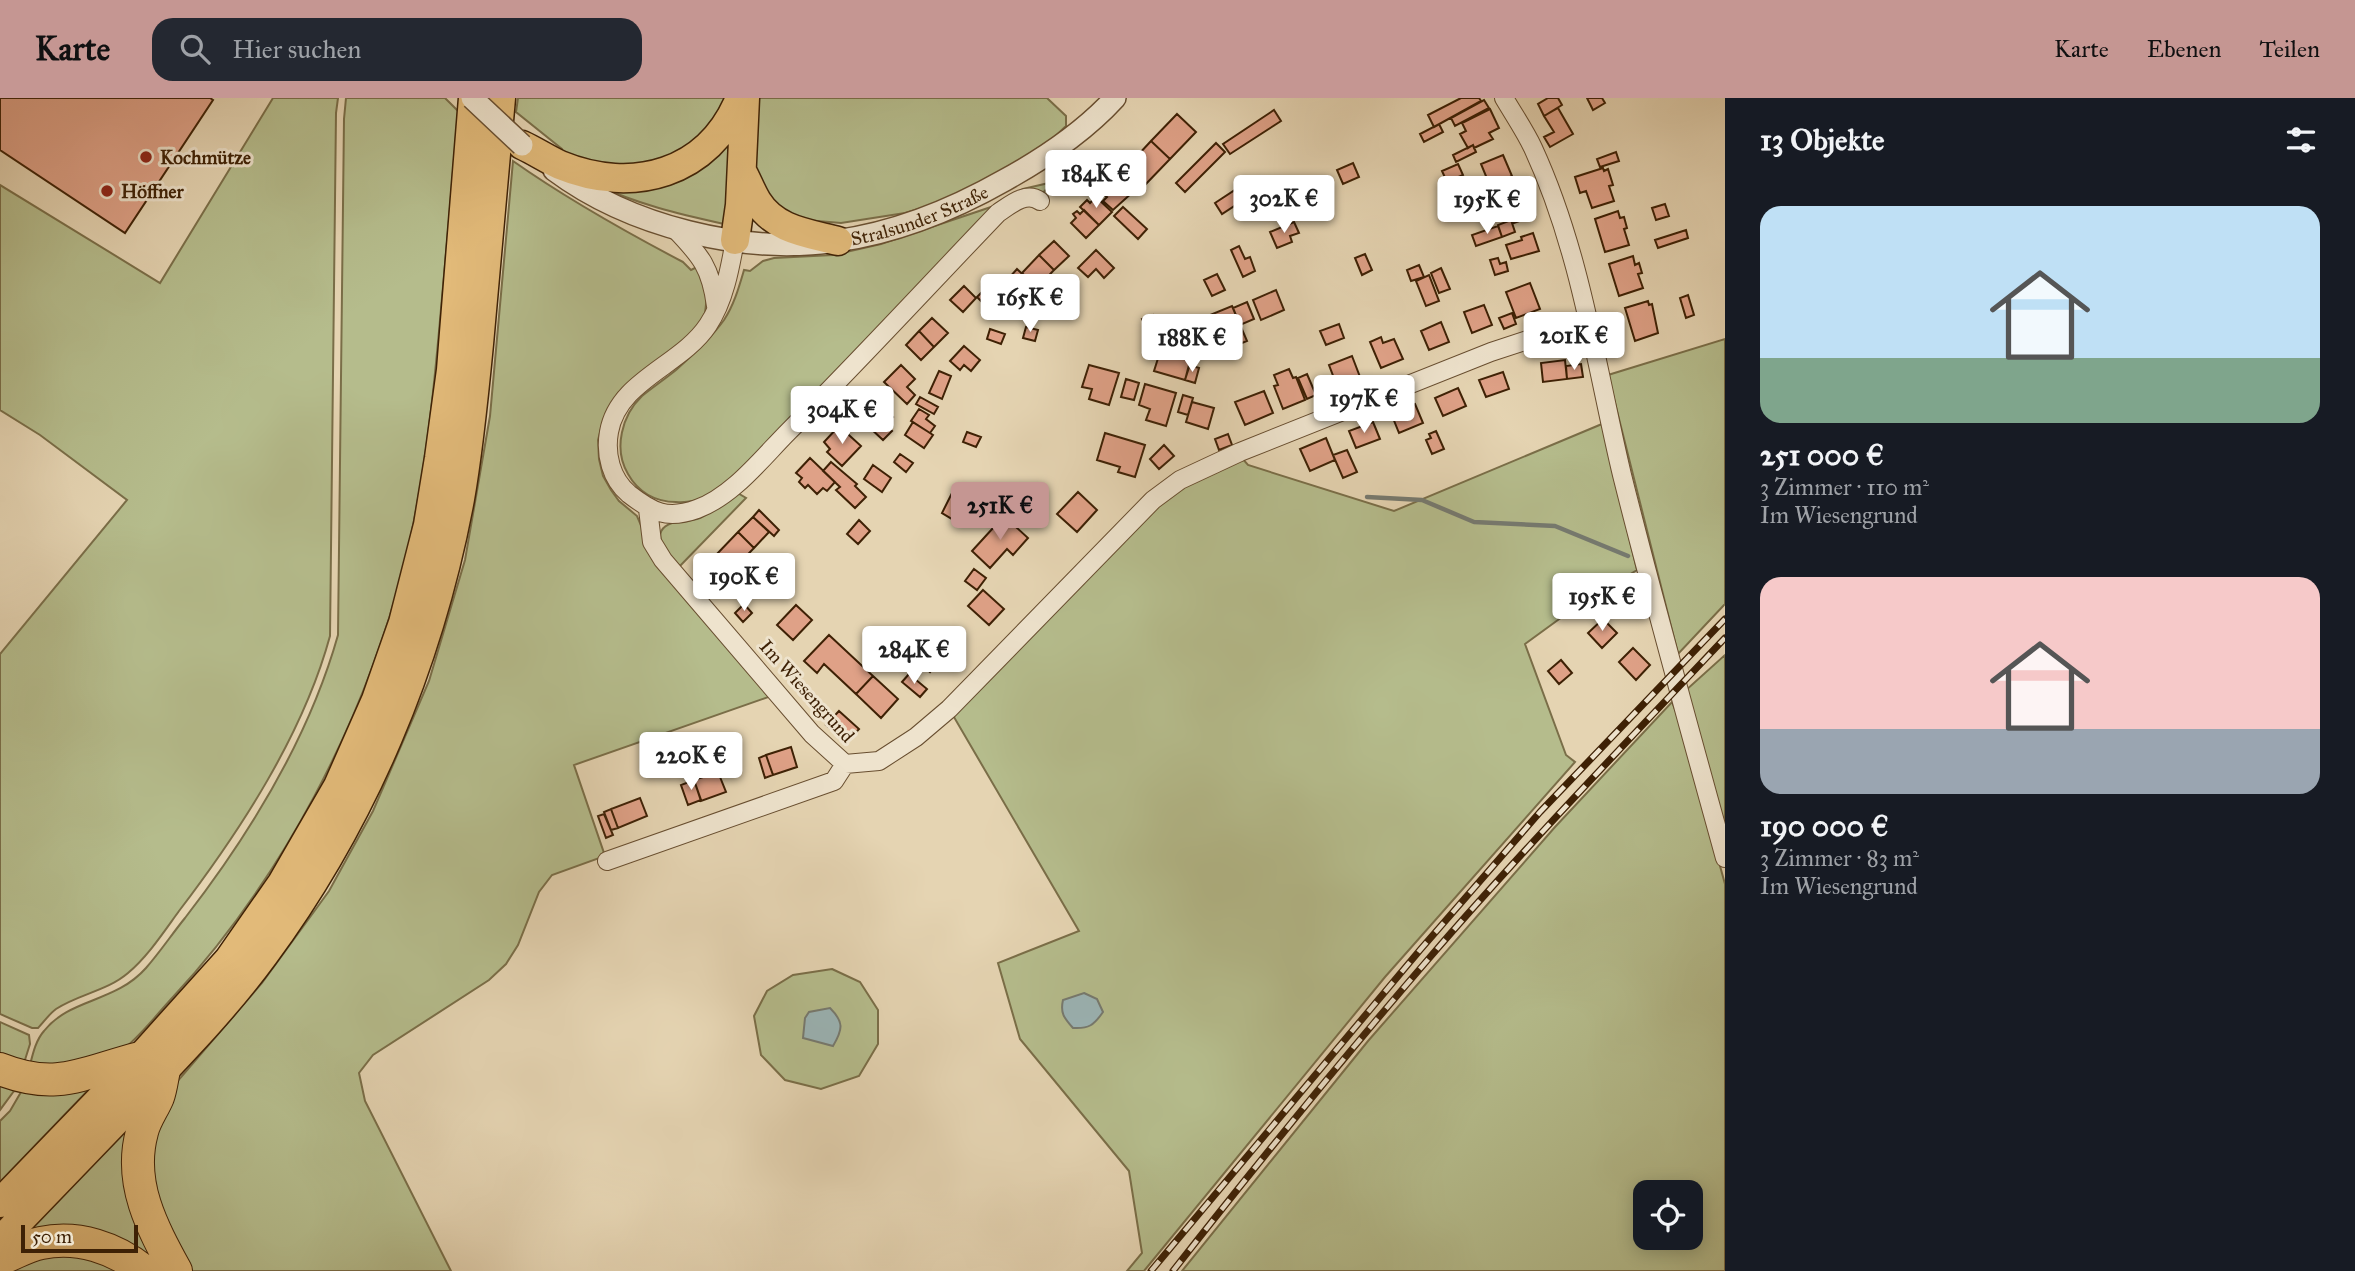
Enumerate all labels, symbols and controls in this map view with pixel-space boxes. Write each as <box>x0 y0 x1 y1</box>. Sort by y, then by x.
search box <box>152 18 642 81</box>
text: Karte <box>35 29 110 69</box>
icon: search <box>176 30 214 68</box>
text: Hier suchen <box>232 33 361 65</box>
text: Karte <box>2054 34 2109 64</box>
text: Ebenen <box>2147 34 2222 64</box>
text: Teilen <box>2260 34 2320 64</box>
icon: filters <box>2282 121 2320 159</box>
text: 13 Objekte <box>1760 122 1884 158</box>
place label: Kochmütze <box>160 146 251 169</box>
marker: Kochmütze <box>138 149 154 165</box>
pin: 184K € <box>1039 150 1153 210</box>
text: 184K € <box>1061 159 1131 187</box>
pin: 302K € <box>1227 176 1341 235</box>
pin: 195K € <box>1430 176 1544 236</box>
place label: Höffner <box>121 180 184 203</box>
street label: Stralsunder Straße <box>849 180 992 250</box>
marker: Höffner <box>99 183 115 199</box>
text: 302K € <box>1249 184 1319 212</box>
text: 195K € <box>1453 185 1521 213</box>
icon: home <box>1977 252 2103 378</box>
pin: 165K € <box>973 274 1087 334</box>
text: 165K € <box>997 283 1063 311</box>
pin: 201K € <box>1517 313 1631 372</box>
pin: 188K € <box>1135 314 1249 374</box>
text: 201K € <box>1540 321 1608 349</box>
text: 188K € <box>1158 323 1226 351</box>
pin: 197K € <box>1307 376 1421 435</box>
text: 197K € <box>1330 384 1398 412</box>
pin: 304K € <box>785 386 899 446</box>
text: 304K € <box>807 395 877 423</box>
text: 251 000 € <box>1760 437 1884 473</box>
text: 3 Zimmer · 110 m² <box>1760 473 1929 501</box>
pin: 251K € <box>943 482 1057 542</box>
text: 251K € <box>967 491 1033 519</box>
text: Im Wiesengrund <box>1760 501 1918 529</box>
pin: 190K € <box>687 554 801 613</box>
text: 190K € <box>709 562 779 590</box>
pin: 195K € <box>1545 574 1659 633</box>
text: 195K € <box>1568 582 1636 610</box>
icon: home <box>1977 623 2103 749</box>
pin: 284K € <box>857 626 971 686</box>
street label: Im Wiesengrund <box>754 635 859 748</box>
text: 284K € <box>878 635 950 663</box>
pin: 220K € <box>634 732 748 792</box>
text: 220K € <box>655 741 727 769</box>
text: 190 000 € <box>1760 808 1889 844</box>
text: 3 Zimmer · 83 m² <box>1760 844 1919 872</box>
text: Im Wiesengrund <box>1760 872 1918 900</box>
map controls <box>1633 1180 1703 1250</box>
button: locate <box>1633 1180 1703 1250</box>
scale bar <box>21 1222 138 1254</box>
text: 50 m <box>32 1225 72 1248</box>

